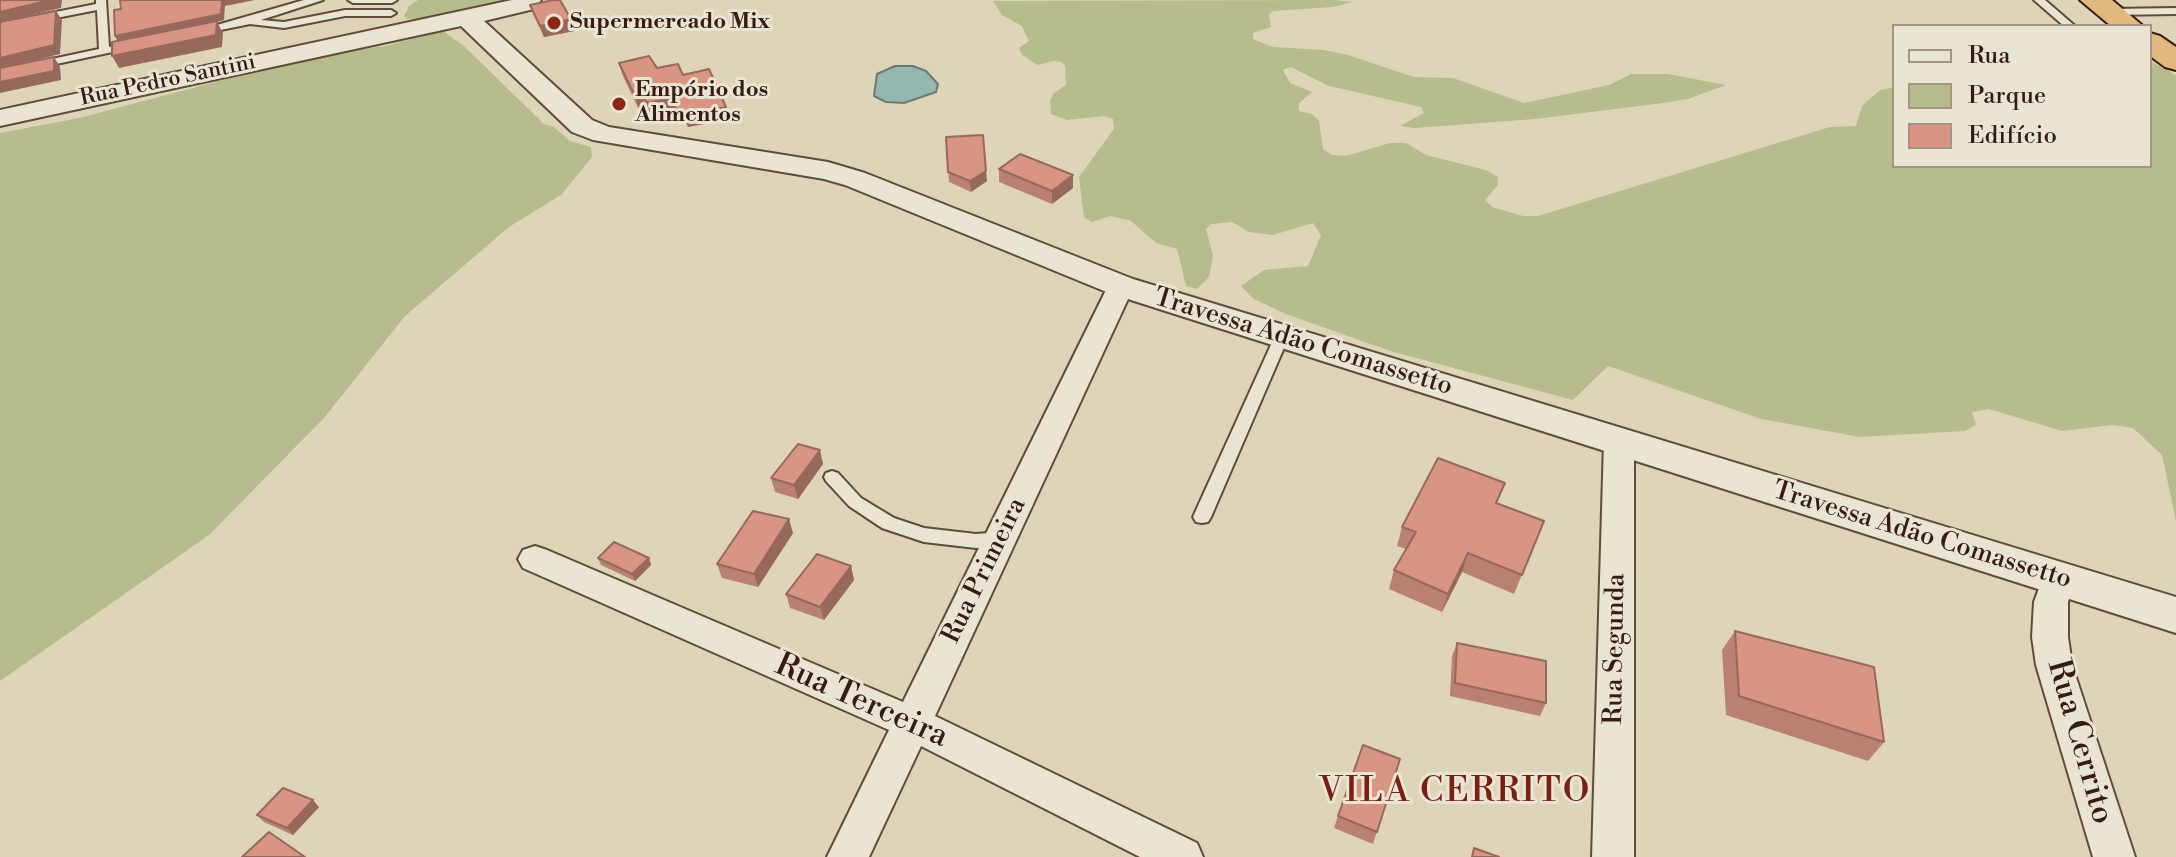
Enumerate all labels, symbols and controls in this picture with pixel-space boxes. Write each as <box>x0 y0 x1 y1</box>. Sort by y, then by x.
place label: Supermercado Mix <box>570 10 770 36</box>
marker: Supermercado Mix <box>545 14 563 32</box>
legend <box>1892 24 2152 168</box>
text: Rua <box>1968 41 2010 71</box>
street label: Rua Pedro Santini <box>78 49 258 113</box>
place label: Empório dos Alimentos <box>635 78 768 130</box>
text: Parque <box>1968 81 2046 111</box>
marker: Empório dos Alimentos <box>610 95 628 113</box>
text: Edifício <box>1968 121 2057 151</box>
street label: Travessa Adão Comassetto <box>1150 283 1456 403</box>
street label: Travessa Adão Comassetto <box>1769 476 2075 596</box>
street label: Rua Primeira <box>936 493 1034 649</box>
street label: Rua Segunda <box>1599 573 1633 725</box>
street label: Rua Terceira <box>769 647 953 757</box>
street label: Rua Cerrito <box>2037 655 2121 829</box>
district label: VILA CERRITO <box>1319 773 1591 813</box>

